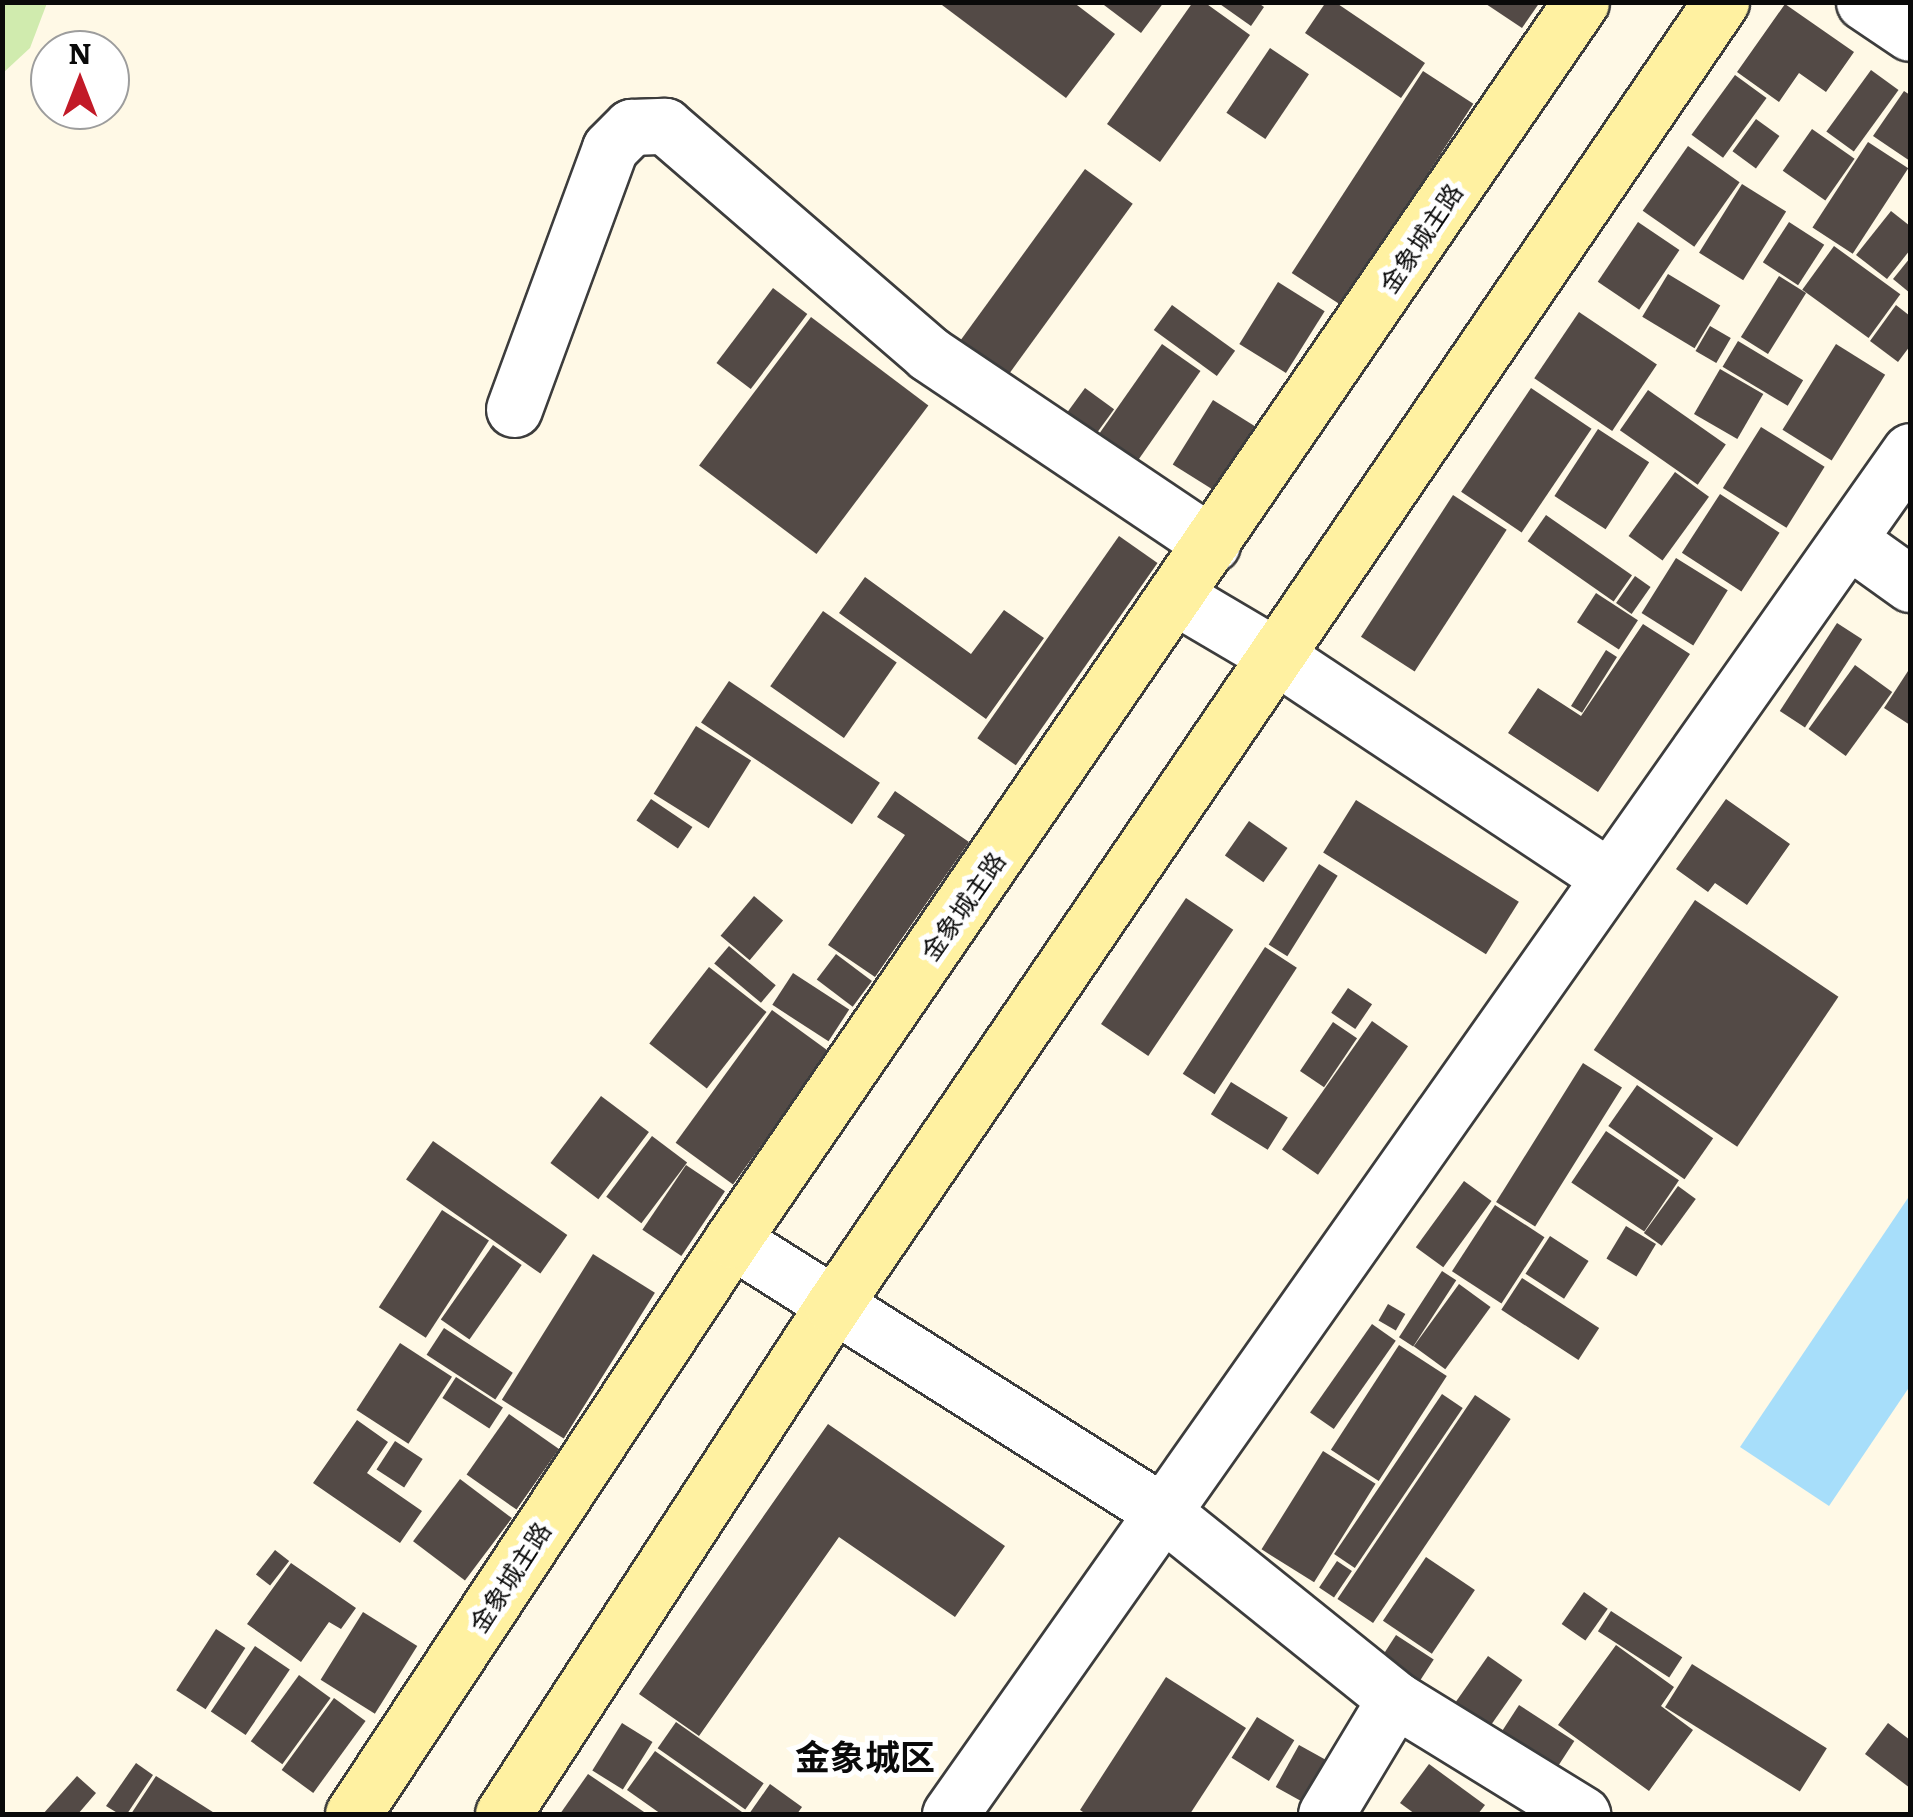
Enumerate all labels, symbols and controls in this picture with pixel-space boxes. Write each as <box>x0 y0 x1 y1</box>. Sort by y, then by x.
north arrow <box>30 30 130 130</box>
text: N <box>68 31 92 73</box>
street label: 金象城主路 <box>1374 178 1468 298</box>
street label: 金象城主路 <box>915 846 1011 966</box>
street label: 金象城主路 <box>463 1516 557 1638</box>
district label: 金象城区 <box>795 1734 935 1776</box>

